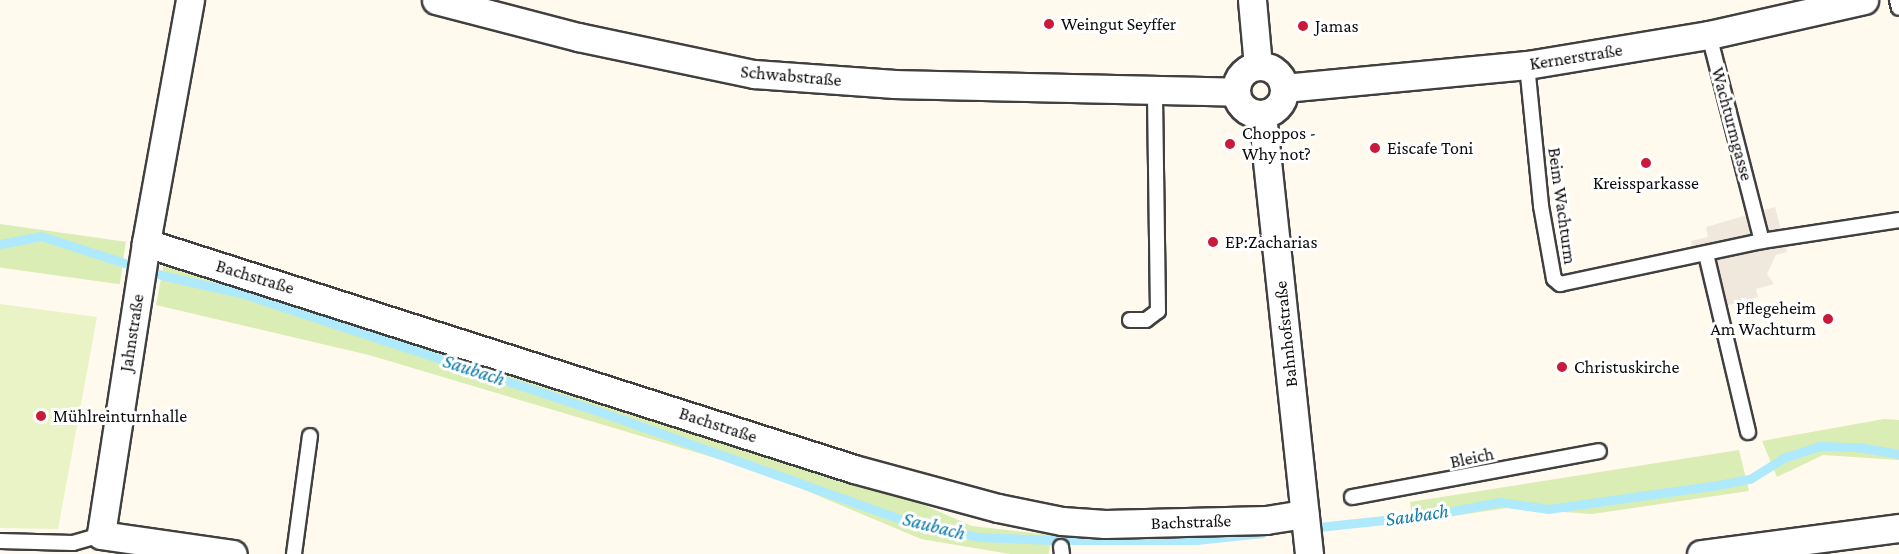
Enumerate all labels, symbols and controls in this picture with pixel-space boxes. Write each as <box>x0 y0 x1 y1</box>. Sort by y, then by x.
place label: Weingut Seyffer <box>1061 13 1176 35</box>
place label: Jamas <box>1315 15 1359 37</box>
marker: Weingut Seyffer <box>1042 17 1056 31</box>
marker: Jamas <box>1296 19 1310 33</box>
street label: Kernerstraße <box>1528 39 1624 75</box>
street label: Schwabstraße <box>740 61 842 91</box>
street label: Wachturmgasse <box>1706 65 1758 183</box>
place label: Choppos - Why not? <box>1242 123 1316 166</box>
marker: Choppos - Why not? <box>1223 137 1237 151</box>
place label: Eiscafe Toni <box>1387 137 1473 159</box>
marker: Eiscafe Toni <box>1368 141 1382 155</box>
street label: Beim Wachturm <box>1543 146 1581 266</box>
marker: Kreissparkasse <box>1639 156 1653 170</box>
place label: Kreissparkasse <box>1593 172 1699 194</box>
place label: EP:Zacharias <box>1225 231 1318 253</box>
marker: EP:Zacharias <box>1206 235 1220 249</box>
street label: Bachstraße <box>213 255 297 299</box>
street label: Bahnhofstraße <box>1270 280 1302 388</box>
street label: Jahnstraße <box>115 293 149 373</box>
place label: Pflegeheim Am Wachturm <box>1710 298 1816 340</box>
marker: Pflegeheim Am Wachturm <box>1821 312 1835 326</box>
water label: Saubach <box>440 349 508 391</box>
place label: Christuskirche <box>1574 356 1679 378</box>
marker: Christuskirche <box>1555 360 1569 374</box>
street label: Bachstraße <box>676 402 760 448</box>
place label: Mühlreinturnhalle <box>53 405 187 427</box>
marker: Mühlreinturnhalle <box>34 409 48 423</box>
street label: Bleich <box>1448 443 1496 473</box>
water label: Saubach <box>1384 499 1450 531</box>
water label: Saubach <box>900 507 968 545</box>
street label: Bachstraße <box>1150 510 1232 534</box>

